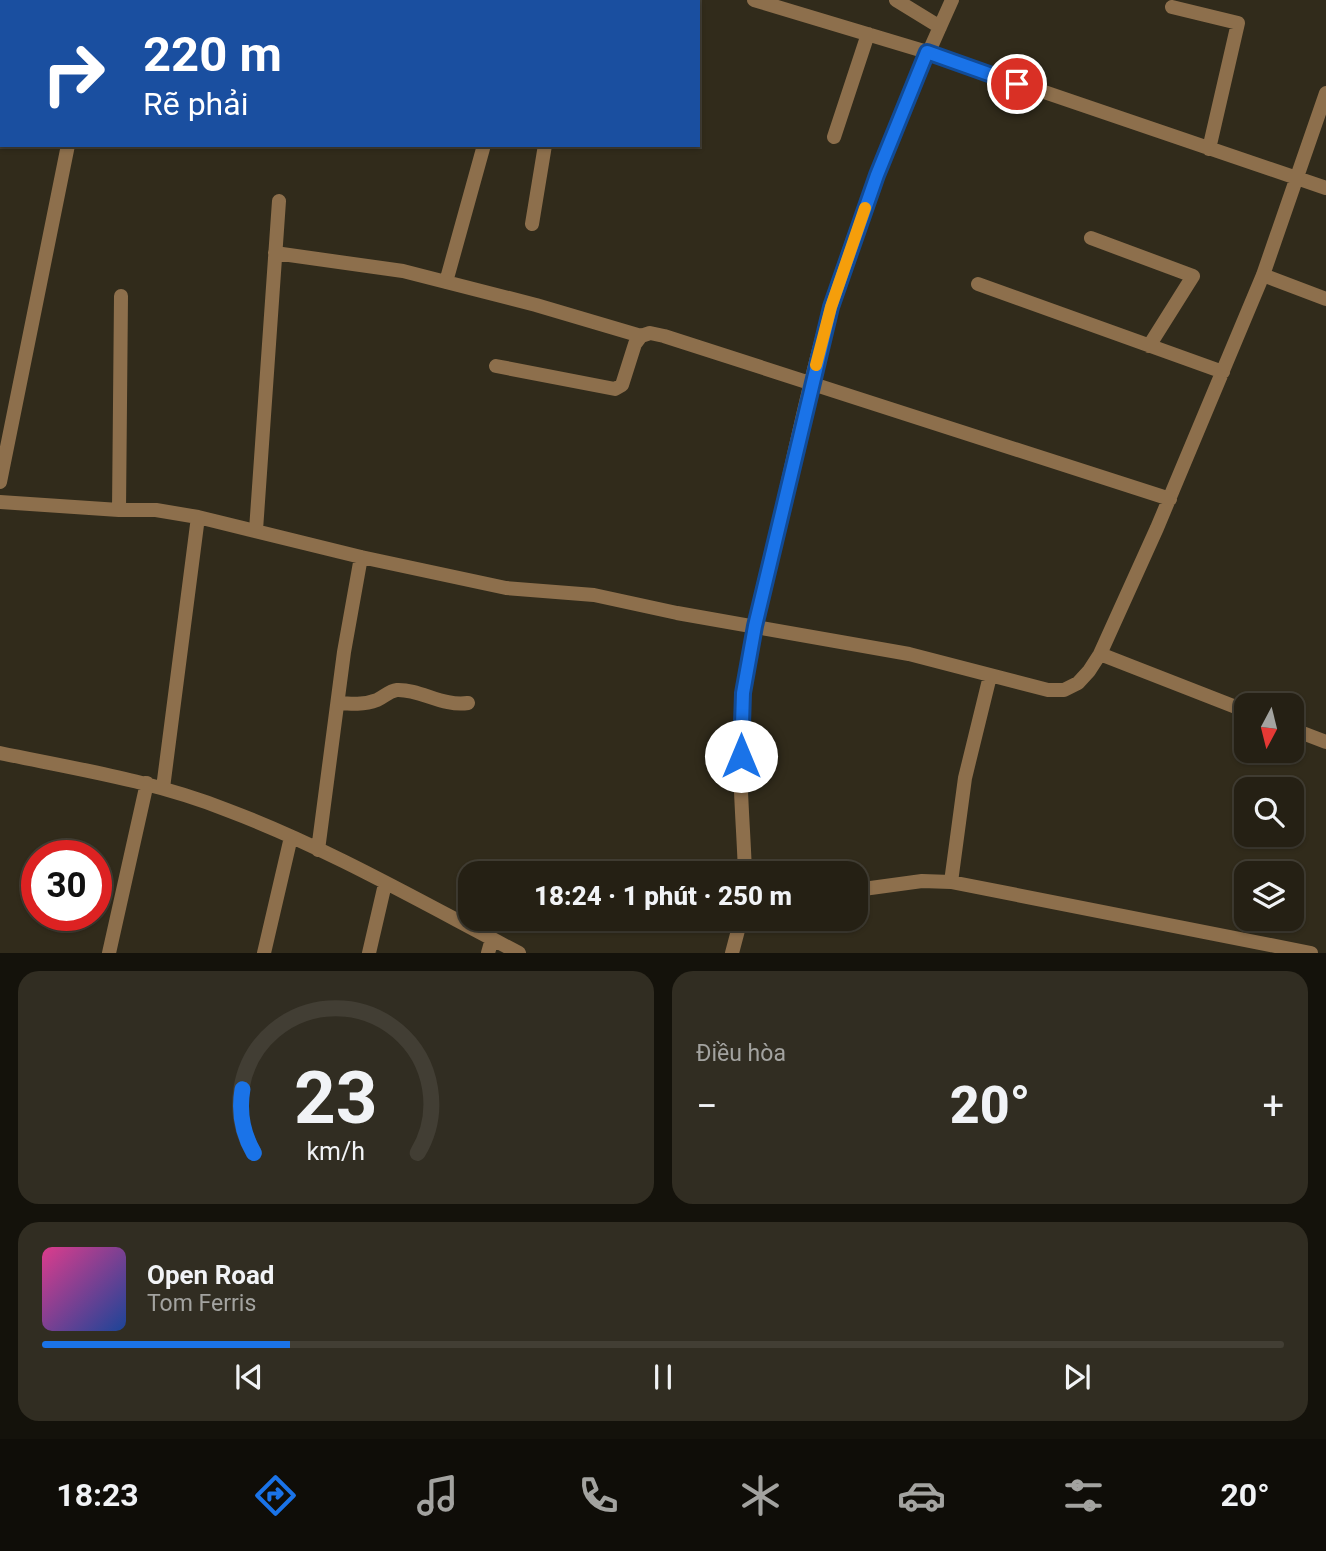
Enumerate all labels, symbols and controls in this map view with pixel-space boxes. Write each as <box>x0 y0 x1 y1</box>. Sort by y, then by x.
text: 220 m <box>143 26 282 83</box>
icon: right <box>28 28 119 119</box>
pin <box>987 54 1047 114</box>
icon: arrive <box>998 65 1036 103</box>
text: Rẽ phải <box>143 85 248 123</box>
north arrow <box>1234 693 1304 763</box>
map controls <box>1234 693 1304 931</box>
position arrow <box>704 719 778 793</box>
button: search <box>1234 777 1304 847</box>
speed limit sign: 30 <box>21 840 112 931</box>
button: layers <box>1234 861 1304 931</box>
text: 18:24 · 1 phút · 250 m <box>534 881 792 911</box>
text: Điều hòa <box>696 1040 786 1067</box>
text: 23 <box>294 1056 378 1142</box>
text: 20° <box>950 1075 1030 1136</box>
text: − <box>696 1084 718 1128</box>
text: + <box>1262 1084 1284 1128</box>
text: km/h <box>307 1137 365 1166</box>
text: Open Road <box>147 1260 275 1290</box>
text: Tom Ferris <box>147 1290 256 1317</box>
icon: previous <box>230 1358 268 1396</box>
icon: pause <box>644 1358 682 1396</box>
icon: next <box>1058 1358 1096 1396</box>
icon: directions <box>251 1471 300 1520</box>
icon: music <box>413 1471 462 1520</box>
icon: phone <box>574 1471 623 1520</box>
icon: climate <box>736 1471 785 1520</box>
icon: car <box>897 1471 946 1520</box>
icon: filters <box>1059 1471 1108 1520</box>
text: 18:23 <box>56 1476 139 1514</box>
text: 20° <box>1220 1476 1270 1514</box>

